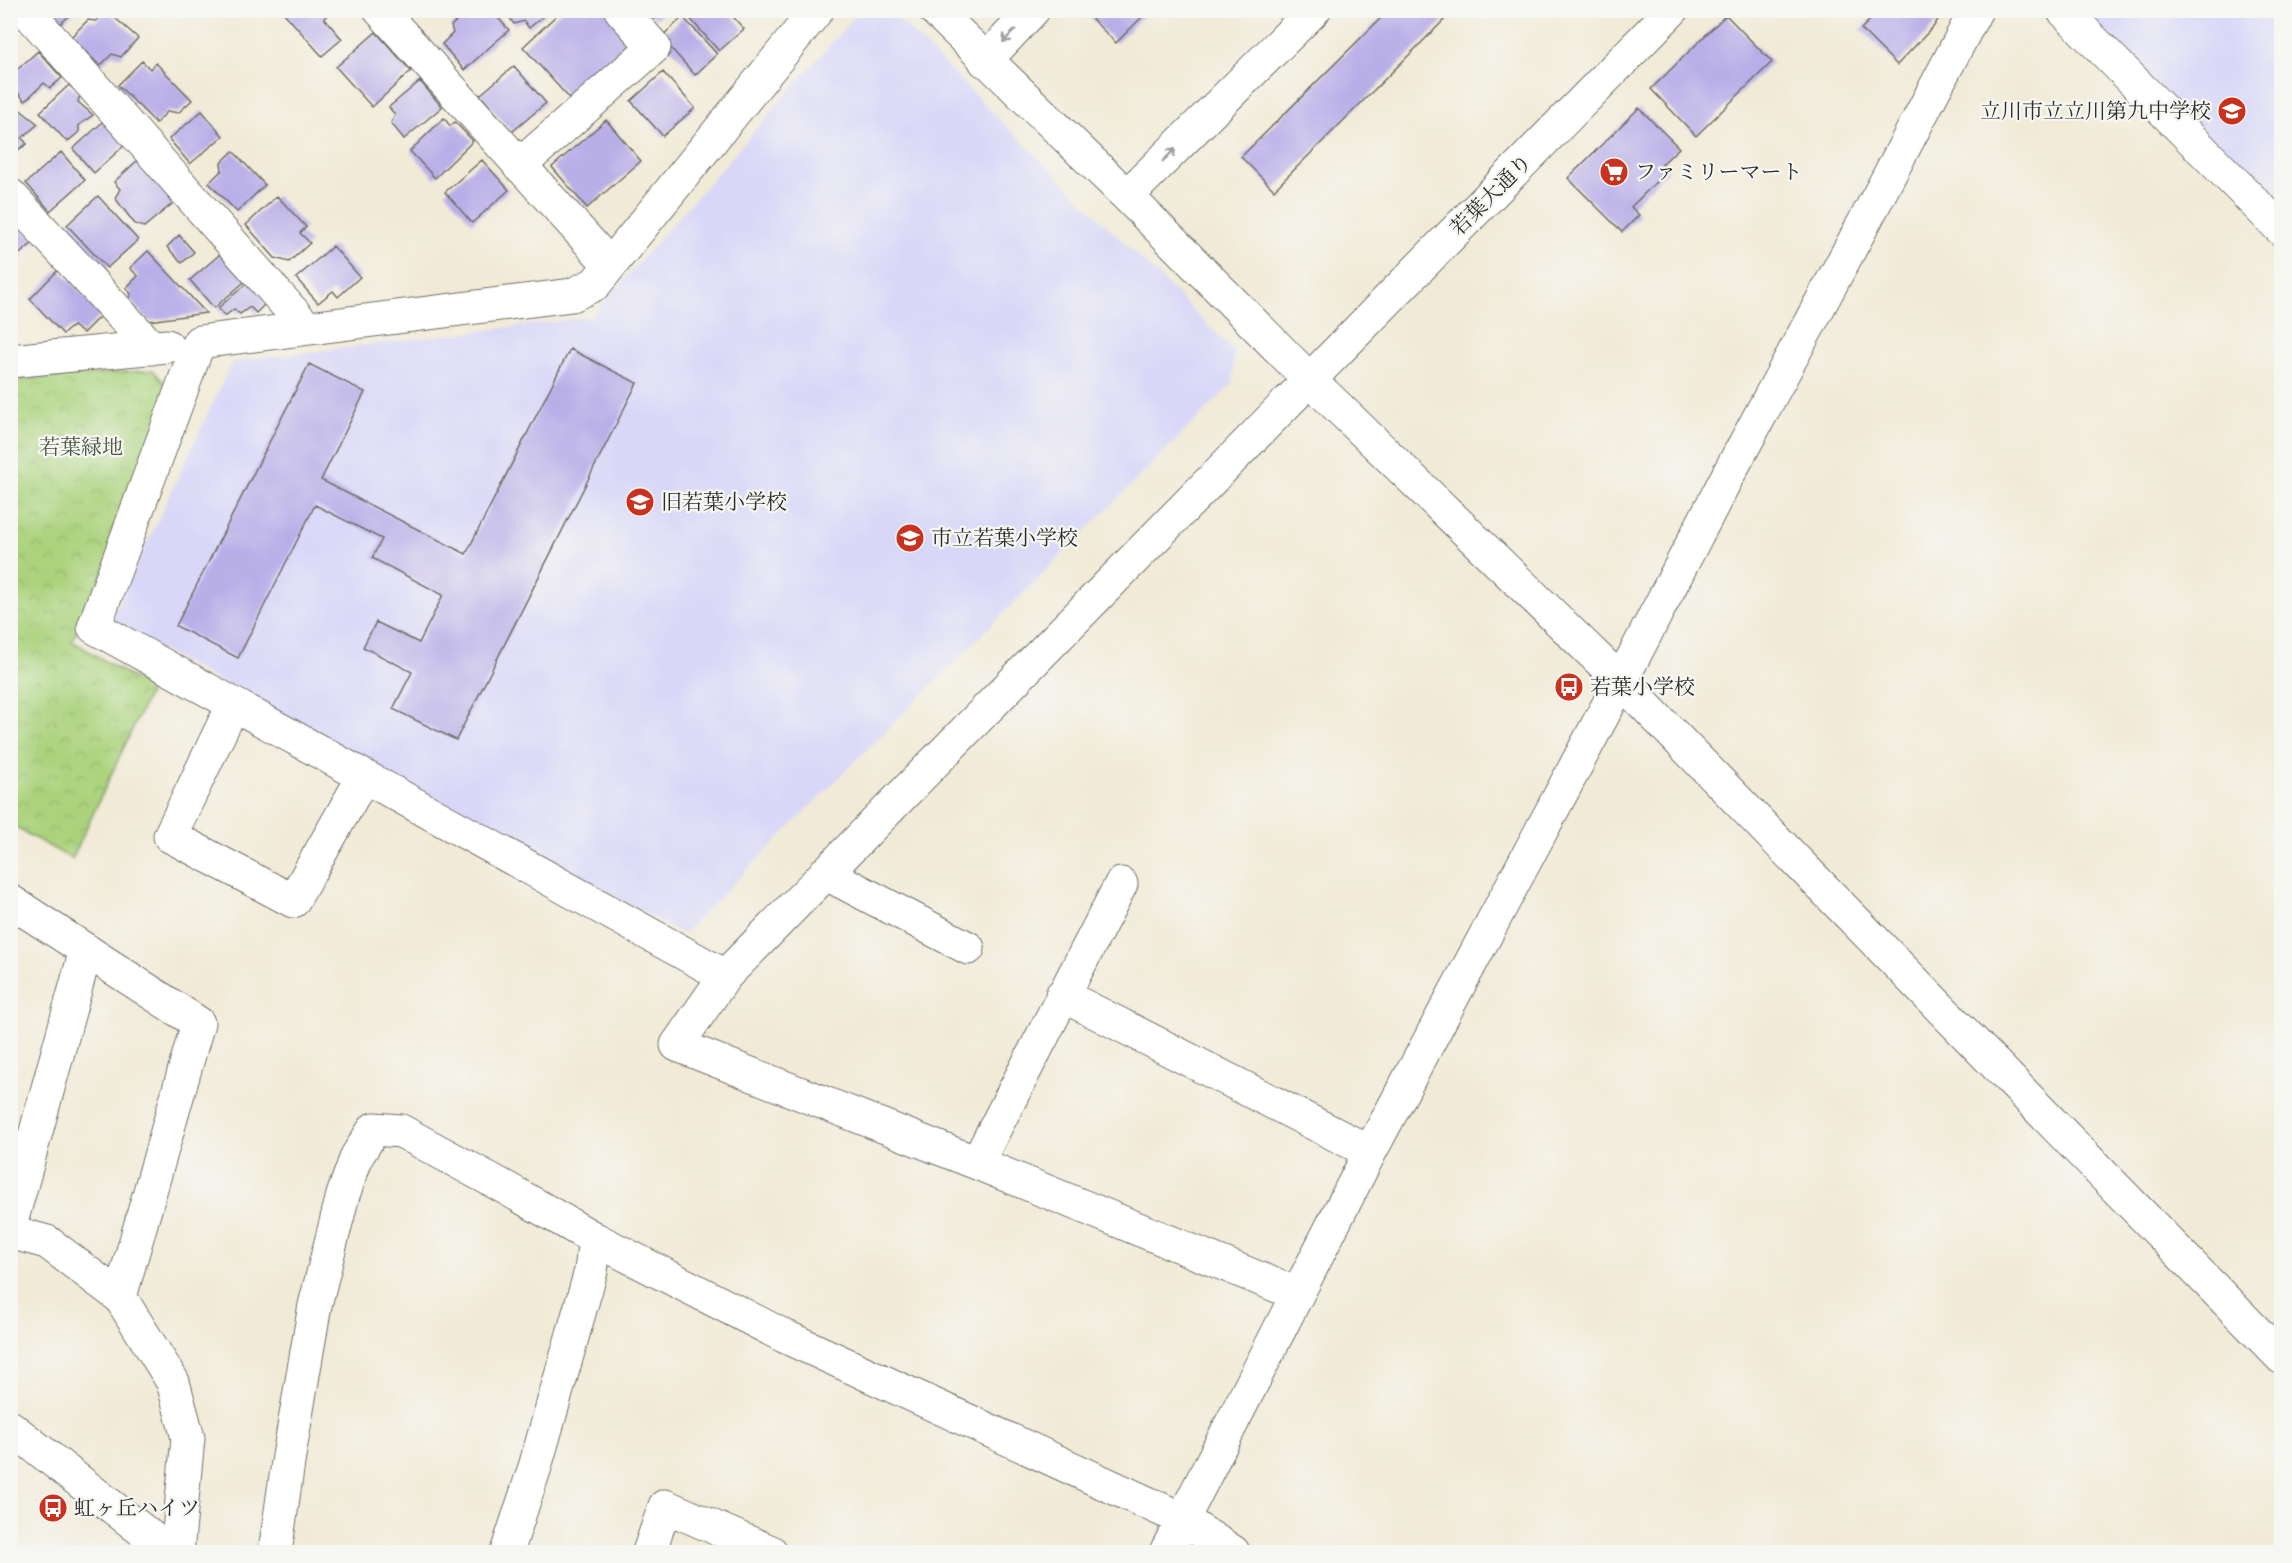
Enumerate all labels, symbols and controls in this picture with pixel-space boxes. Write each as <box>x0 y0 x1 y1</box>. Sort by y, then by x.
one-way arrow <box>1002 28 1016 43</box>
school or university icon: 立川市立立川第九中学校 <box>2216 95 2248 127</box>
place label: 立川市立立川第九中学校 <box>1980 97 2211 126</box>
one-way arrow <box>1161 147 1176 162</box>
street label: 若葉大通り <box>1444 148 1539 243</box>
supermarket icon: ファミリーマート <box>1598 156 1630 188</box>
place label: ファミリーマート <box>1635 158 1803 187</box>
park label: 若葉緑地 <box>39 433 123 462</box>
school or university icon: 旧若葉小学校 <box>624 486 656 518</box>
place label: 旧若葉小学校 <box>661 488 787 517</box>
school or university icon: 市立若葉小学校 <box>894 522 926 554</box>
place label: 市立若葉小学校 <box>931 524 1078 553</box>
bus stop icon: 若葉小学校 <box>1553 671 1585 703</box>
place label: 若葉小学校 <box>1590 673 1695 702</box>
bus stop icon: 虹ヶ丘ハイツ <box>37 1492 69 1524</box>
place label: 虹ヶ丘ハイツ <box>74 1494 200 1523</box>

